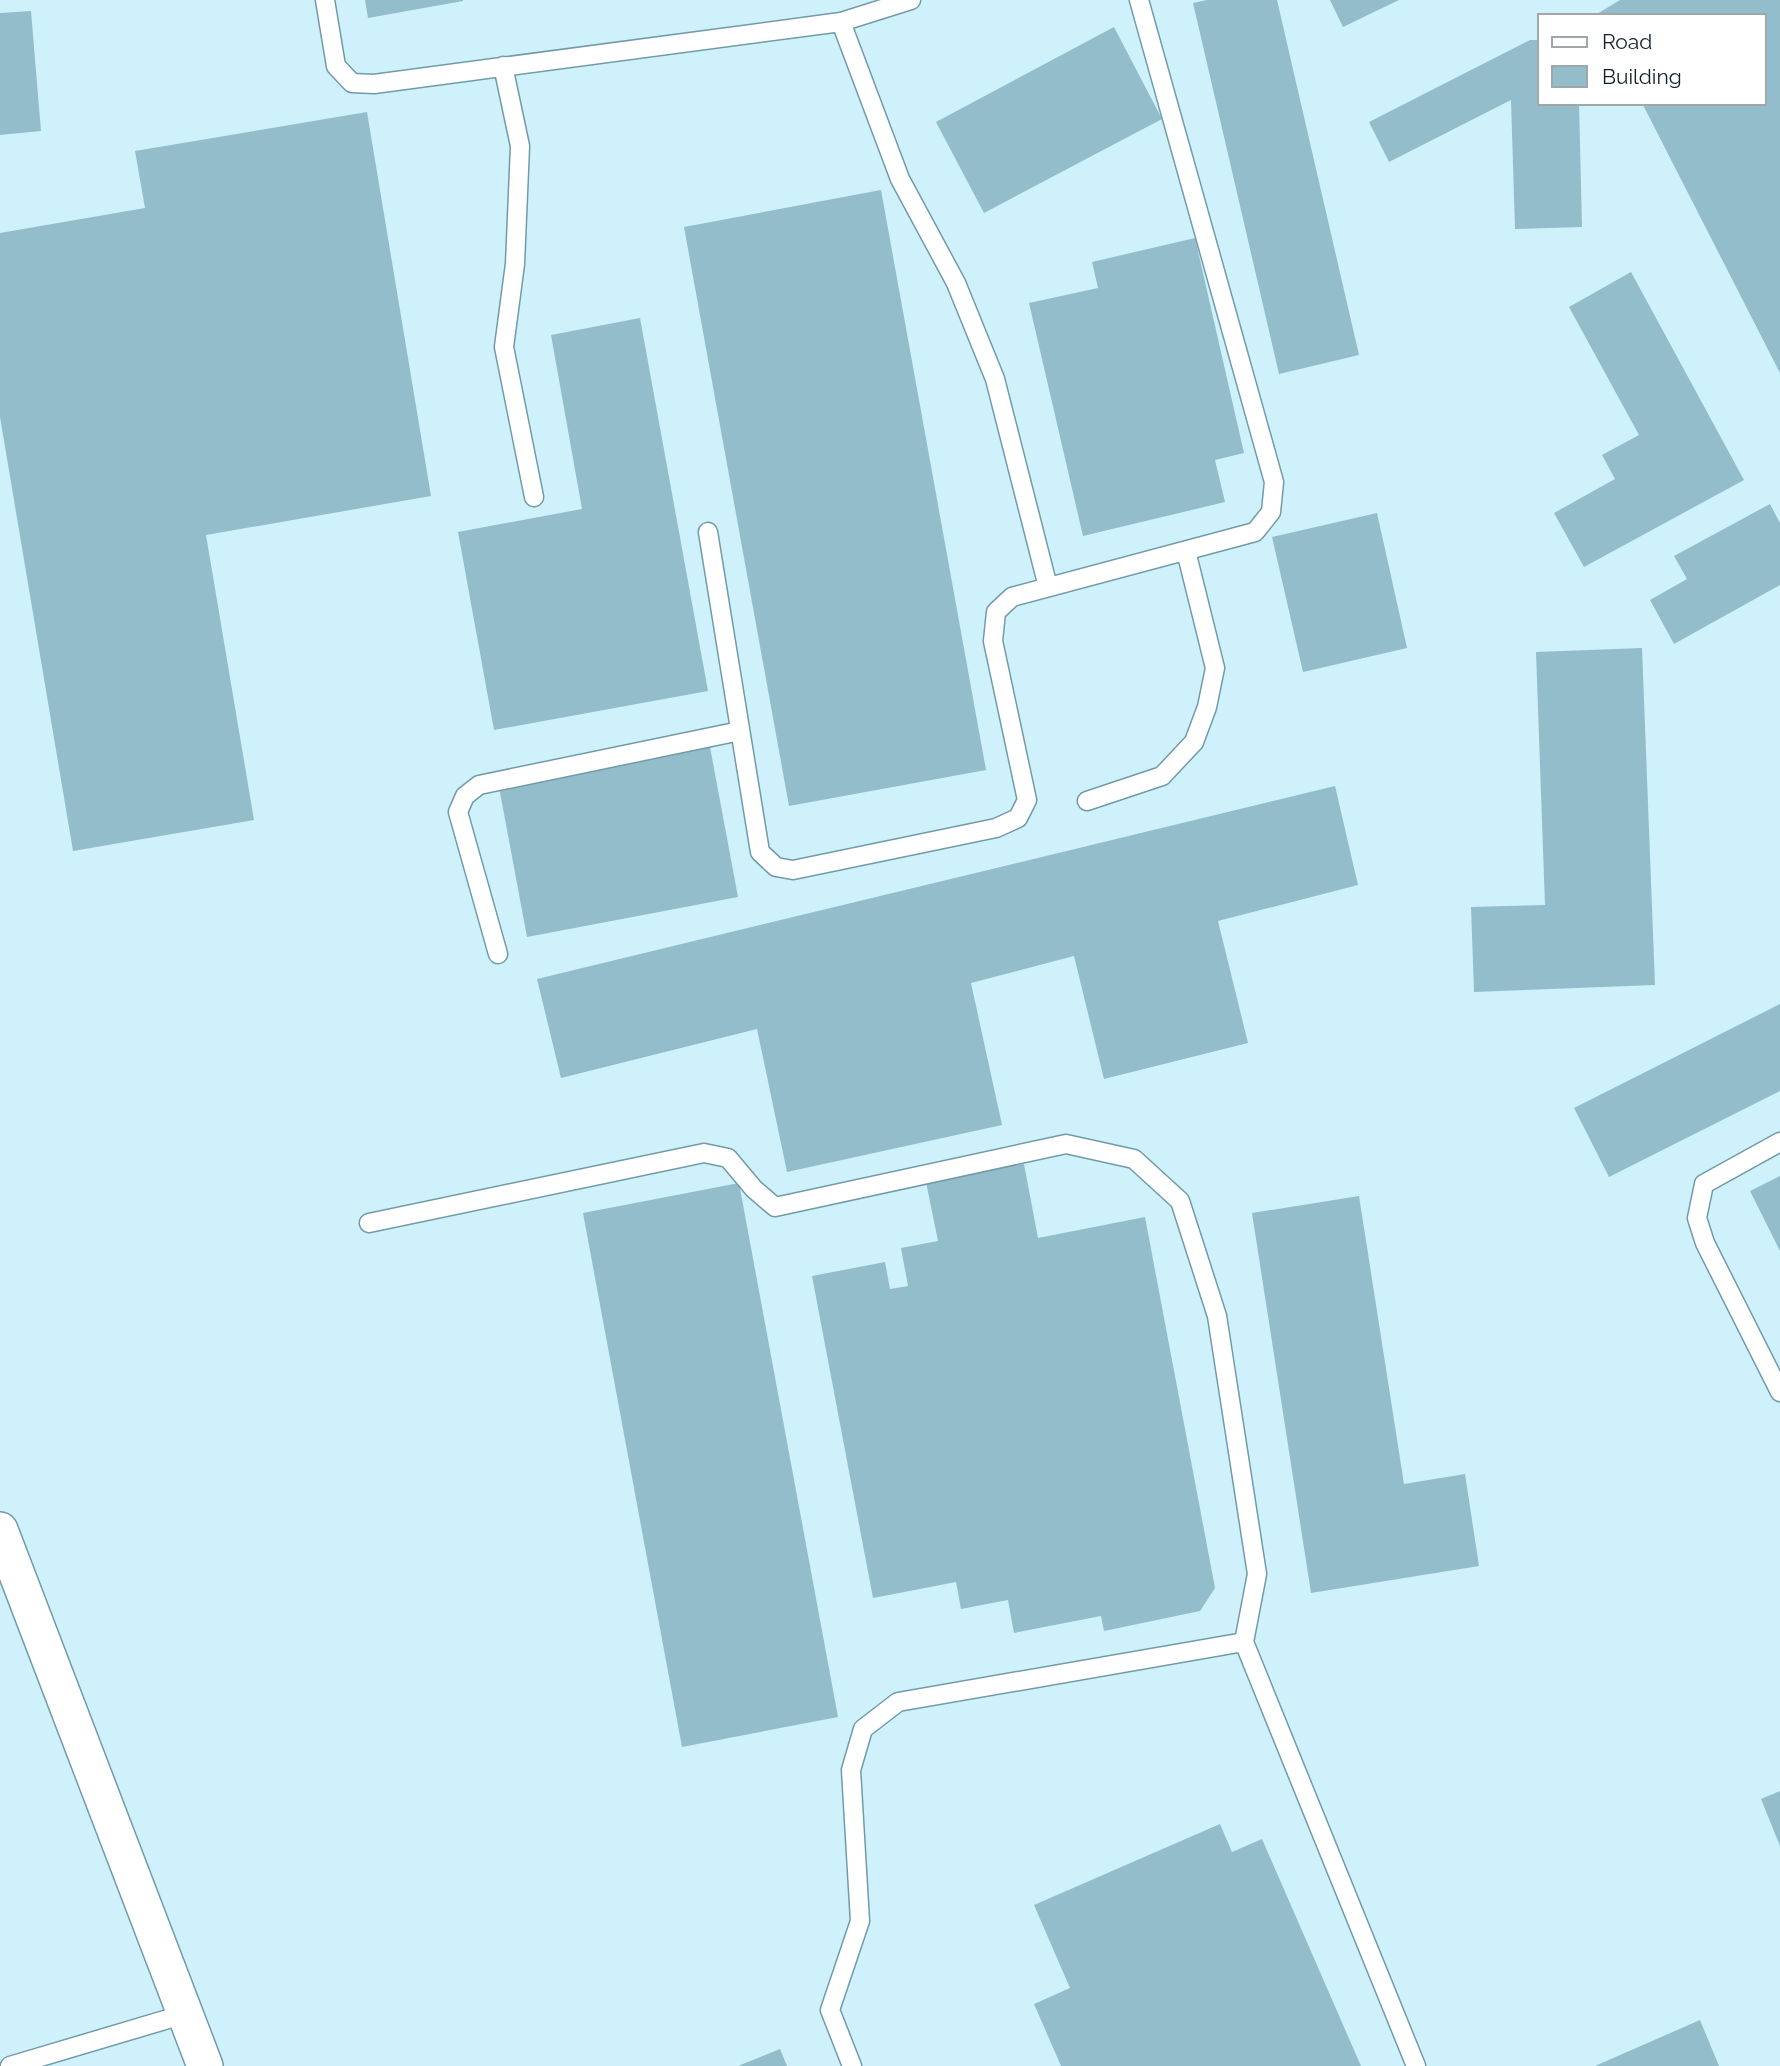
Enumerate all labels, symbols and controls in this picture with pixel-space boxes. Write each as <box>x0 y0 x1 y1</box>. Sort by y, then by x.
legend <box>1538 14 1766 105</box>
text: Road <box>1602 29 1652 54</box>
text: Building <box>1602 64 1682 89</box>

